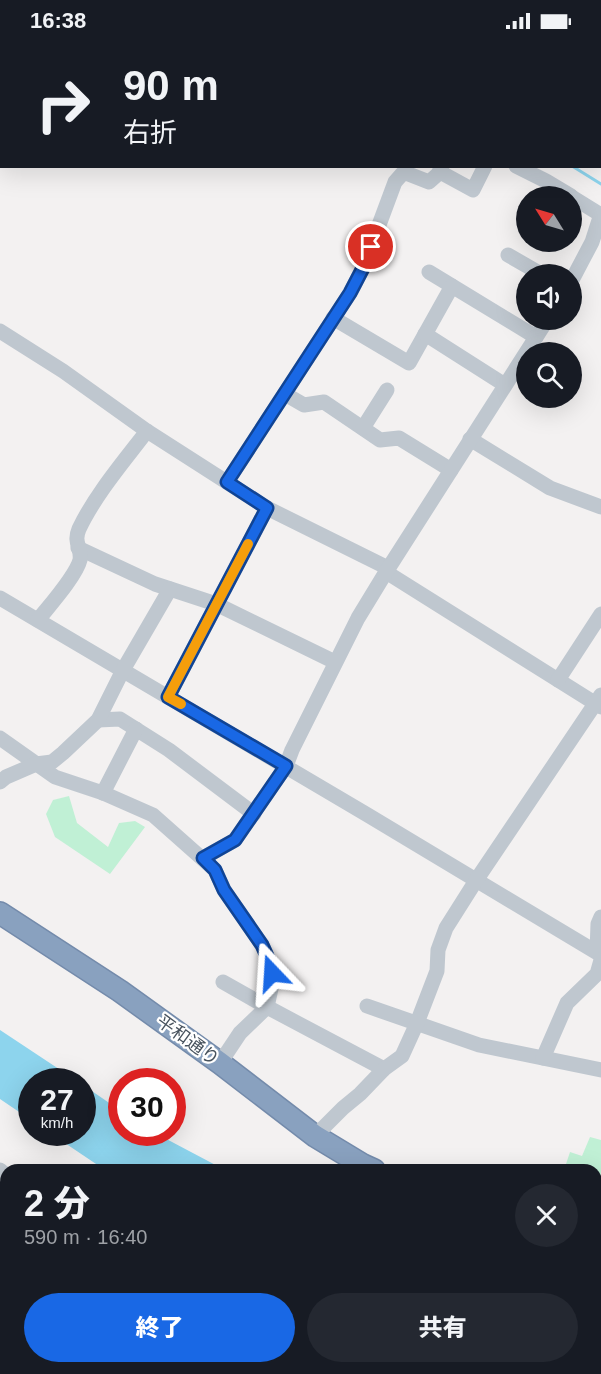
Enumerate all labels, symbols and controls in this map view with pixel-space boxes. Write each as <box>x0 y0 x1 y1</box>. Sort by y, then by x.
text: 16:38 <box>30 8 86 33</box>
text: 90 m <box>123 62 219 109</box>
icon: right <box>24 66 102 144</box>
text: 右折 <box>123 118 177 148</box>
north arrow <box>516 186 582 252</box>
map controls <box>516 186 582 408</box>
pin <box>345 221 396 272</box>
icon: arrive <box>354 230 387 263</box>
button: sound <box>516 264 582 330</box>
button: search <box>516 342 582 408</box>
position arrow <box>240 941 304 1005</box>
street label: 平和通り <box>153 1011 223 1069</box>
speed limit sign: 30 <box>108 1068 186 1146</box>
text: 27 <box>40 1083 74 1116</box>
text: km/h <box>41 1114 73 1131</box>
text: 2 分 <box>24 1183 90 1224</box>
button: close <box>515 1184 578 1247</box>
text: 590 m · 16:40 <box>24 1226 147 1248</box>
button: 終了 <box>24 1293 295 1362</box>
button: 共有 <box>307 1293 578 1362</box>

